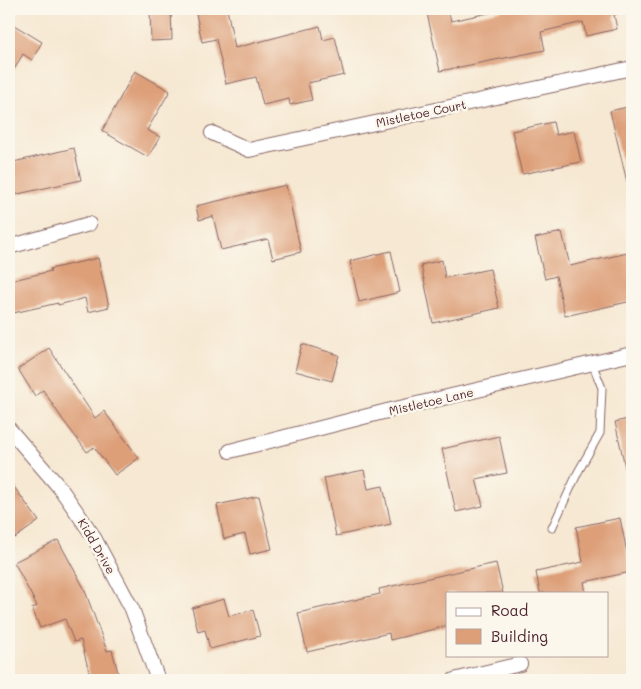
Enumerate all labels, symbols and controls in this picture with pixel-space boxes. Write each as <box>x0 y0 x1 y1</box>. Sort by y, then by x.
street label: Mistletoe Court <box>374 96 468 130</box>
street label: Mistletoe Lane <box>387 383 475 419</box>
street label: Kidd Drive <box>75 515 119 577</box>
legend <box>446 592 608 656</box>
text: Road <box>491 600 528 620</box>
text: Building <box>491 626 548 646</box>

